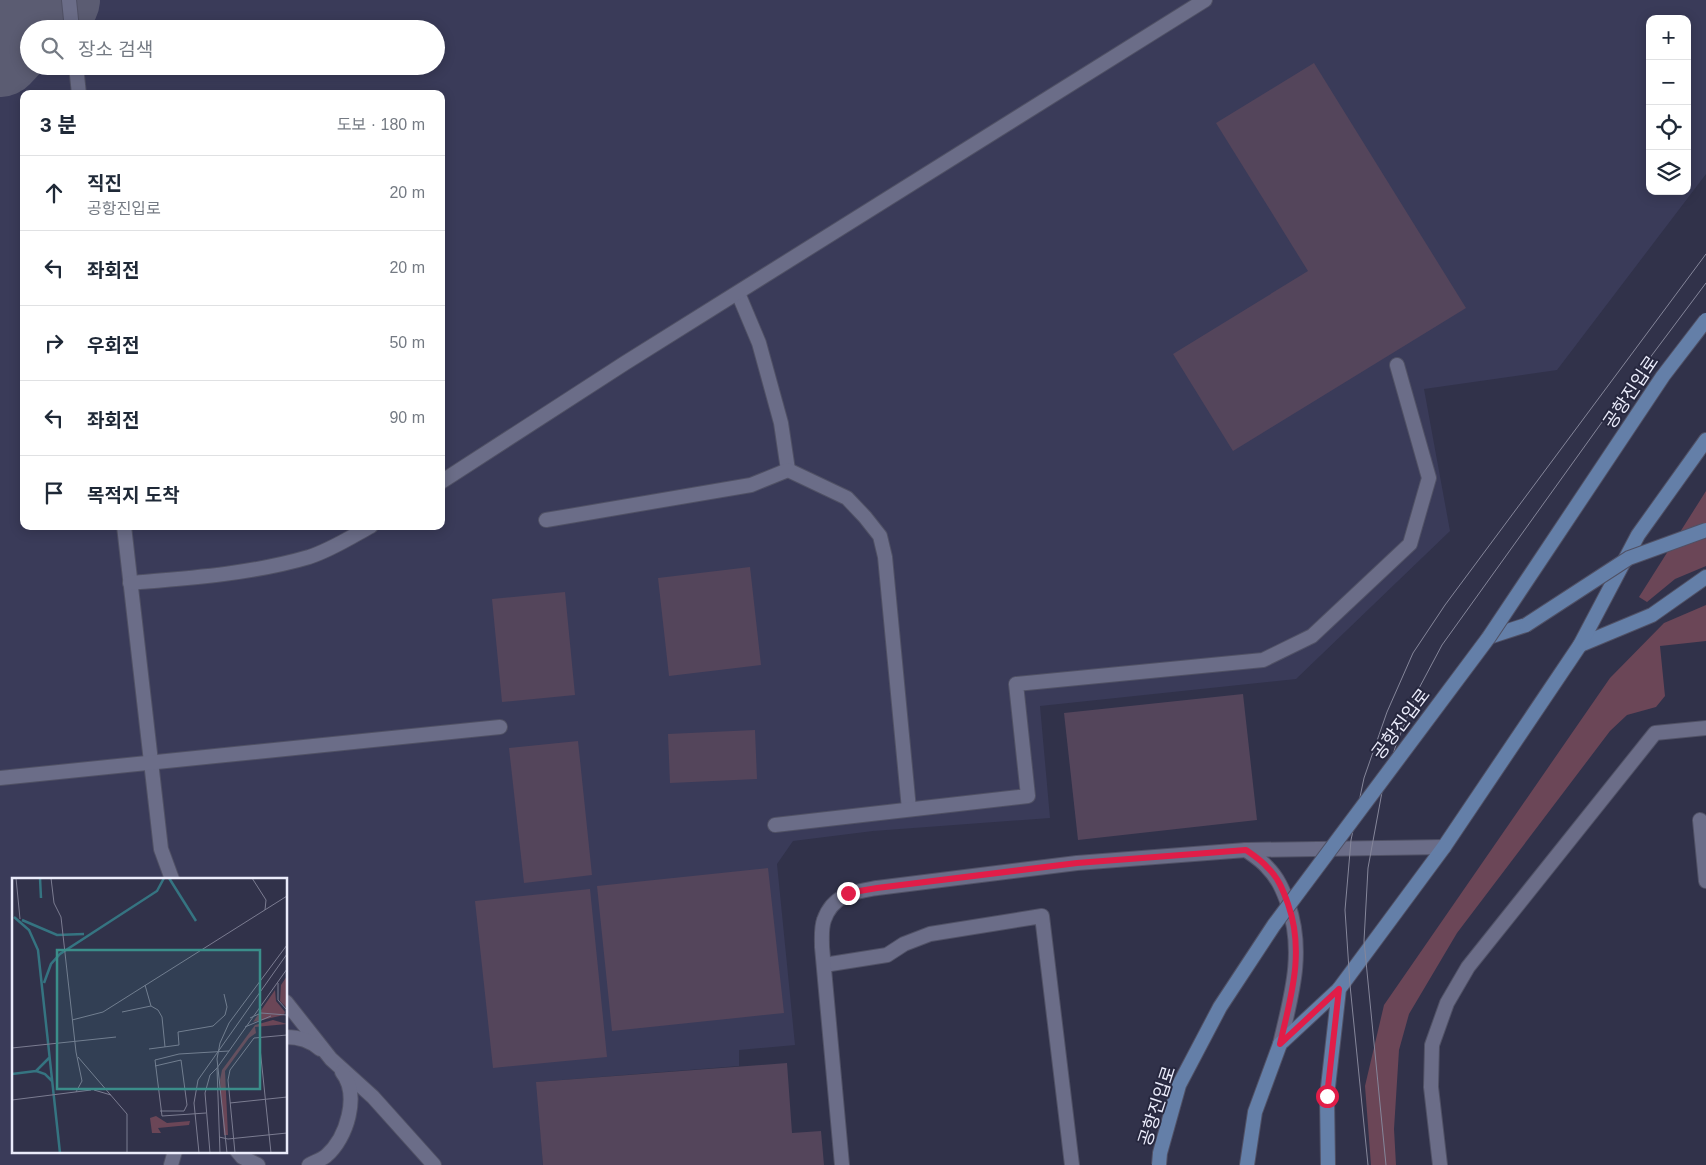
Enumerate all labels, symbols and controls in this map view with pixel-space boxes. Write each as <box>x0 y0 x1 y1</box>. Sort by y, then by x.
map controls <box>1646 15 1691 195</box>
button: + <box>1646 15 1691 60</box>
search box <box>20 20 445 75</box>
icon: search <box>38 34 66 62</box>
text: 장소 검색 <box>78 39 153 60</box>
button: − <box>1646 60 1691 105</box>
button: locate <box>1646 105 1691 150</box>
text: 3 분 <box>40 113 77 136</box>
text: 도보 · 180 m <box>337 116 425 133</box>
button: layers <box>1646 150 1691 195</box>
text: 직진 <box>87 173 122 194</box>
icon: ahead <box>40 179 68 207</box>
text: 20 m <box>389 184 425 201</box>
text: 공항진입로 <box>87 200 161 217</box>
icon: left <box>40 254 68 282</box>
text: 20 m <box>389 259 425 276</box>
text: 좌회전 <box>87 260 139 281</box>
icon: right <box>40 329 68 357</box>
text: 50 m <box>389 334 425 351</box>
text: 우회전 <box>87 335 139 356</box>
street label: 공항진입로 <box>1600 352 1662 432</box>
icon: left <box>40 404 68 432</box>
text: 90 m <box>389 409 425 426</box>
text: 좌회전 <box>87 410 139 431</box>
icon: arrive <box>40 479 68 507</box>
text: 목적지 도착 <box>87 485 180 506</box>
street label: 공항진입로 <box>1368 685 1434 763</box>
inset map <box>12 878 288 1152</box>
route end <box>837 882 860 905</box>
street label: 공항진입로 <box>1135 1064 1179 1148</box>
route start <box>1316 1085 1339 1108</box>

